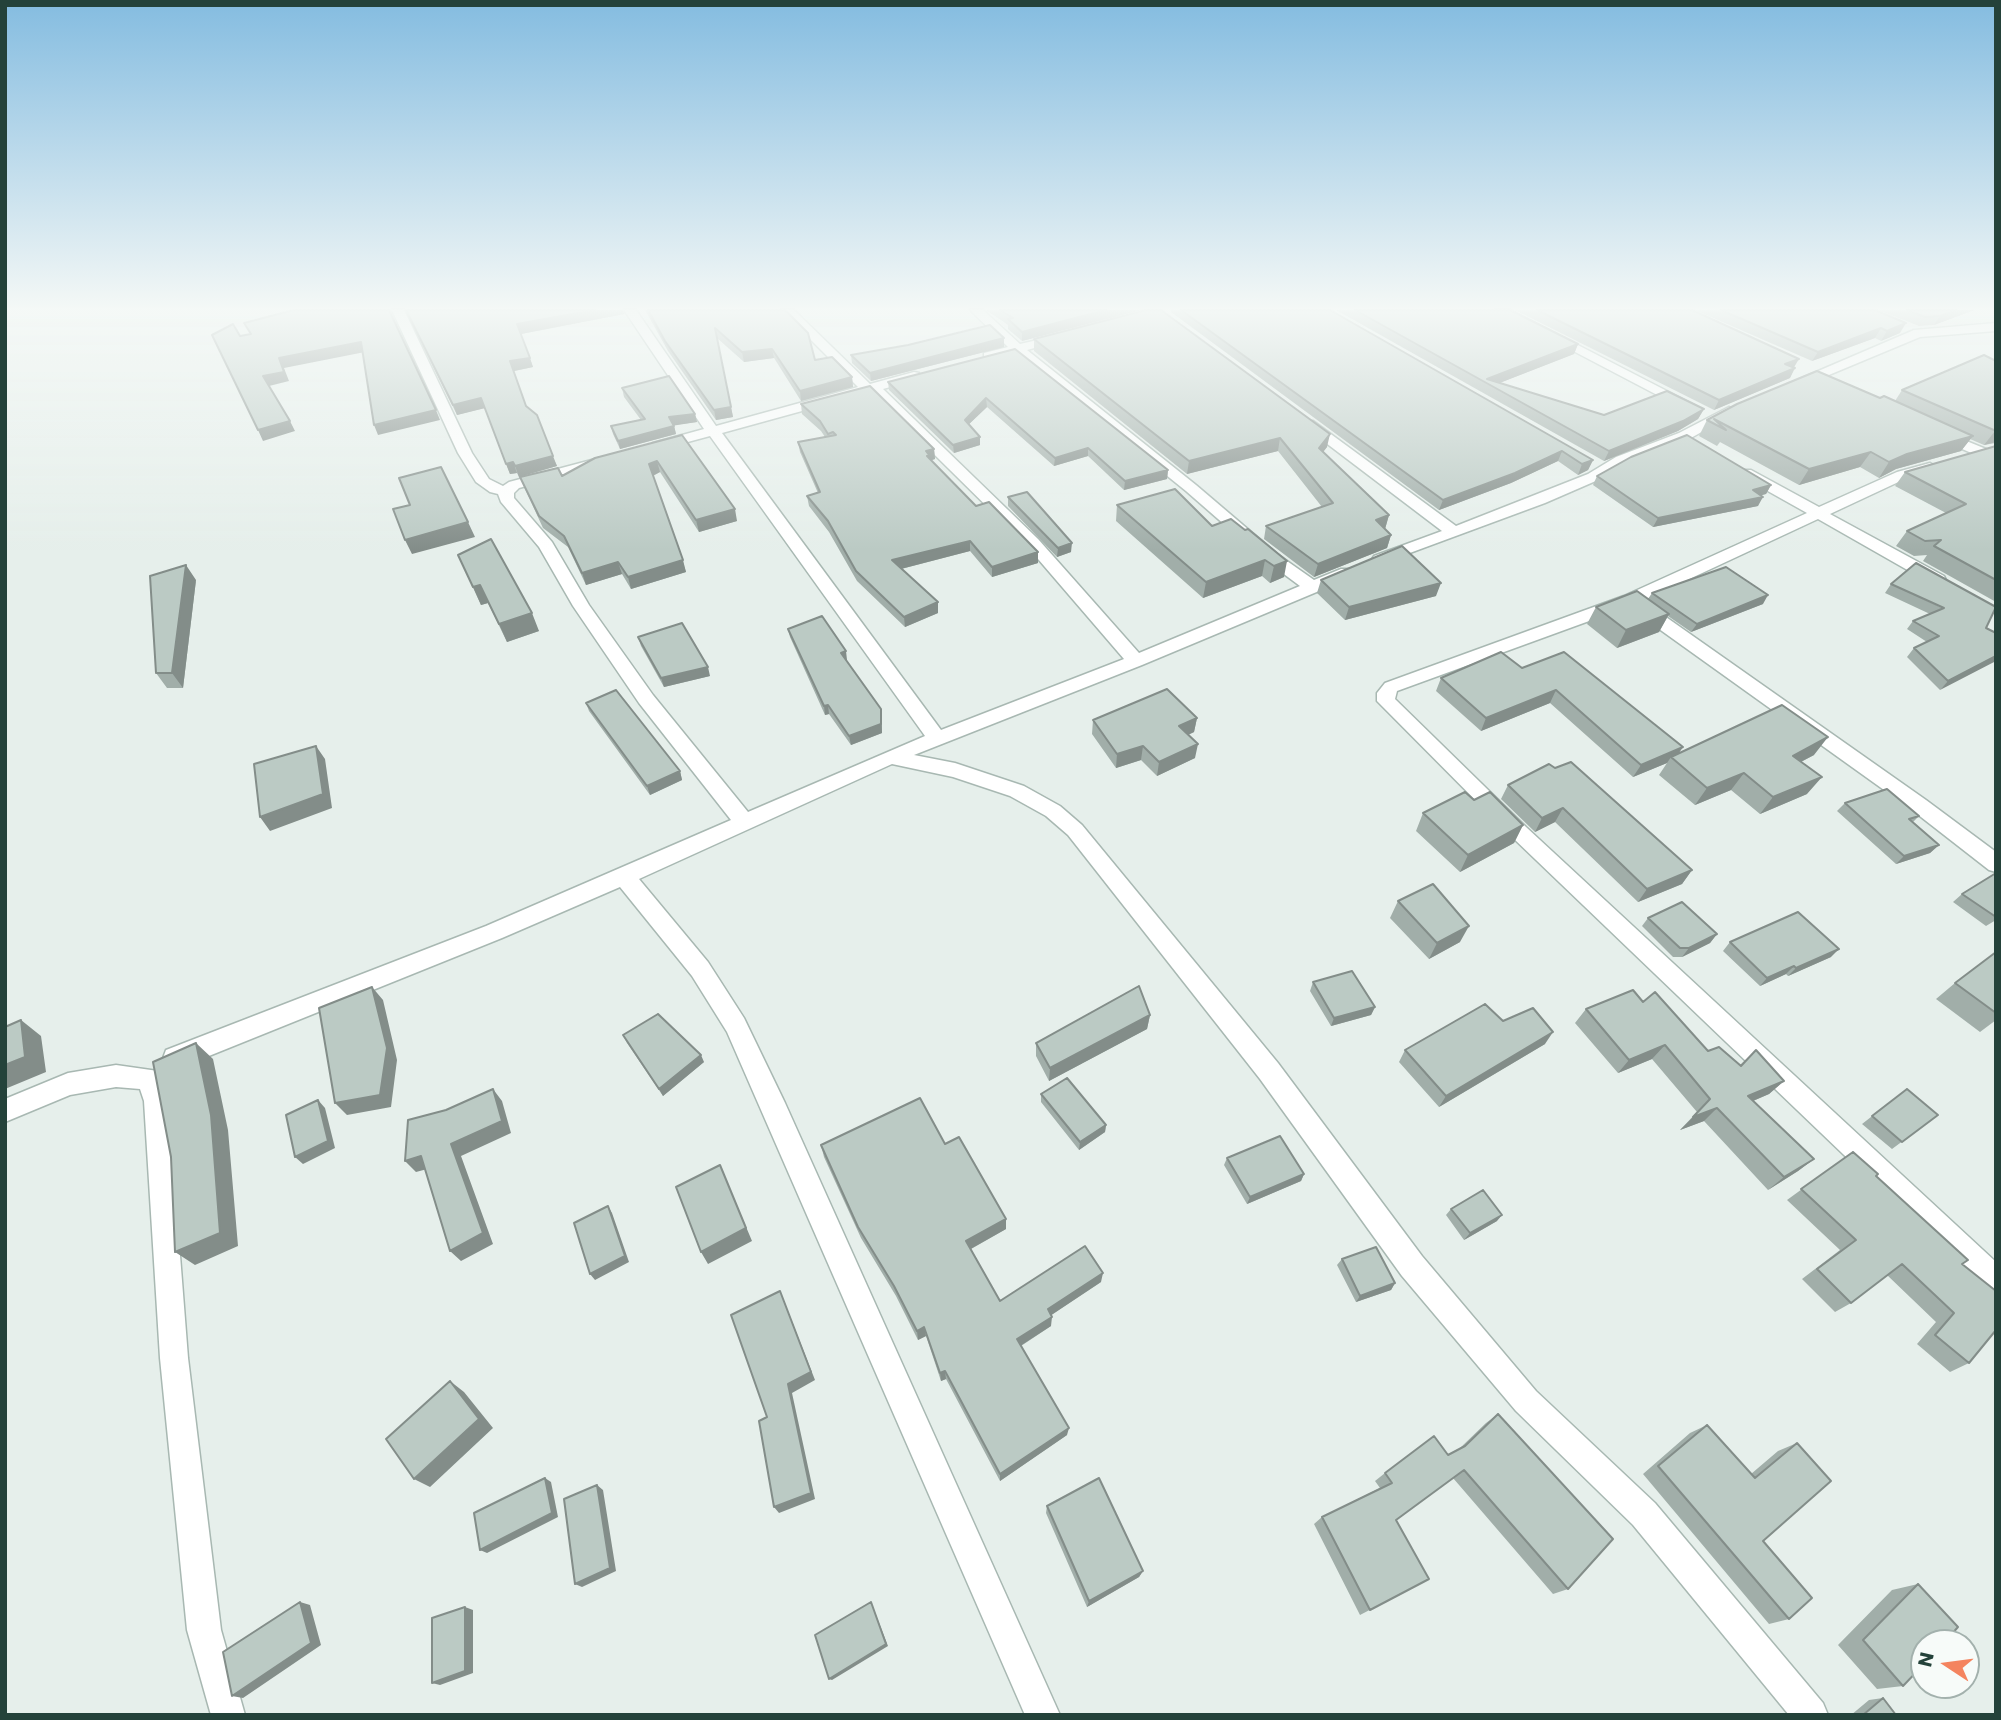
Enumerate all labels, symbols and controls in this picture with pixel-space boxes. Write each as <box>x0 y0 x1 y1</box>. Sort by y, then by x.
north arrow <box>1910 1629 1980 1699</box>
text: N <box>1911 1650 1941 1670</box>

